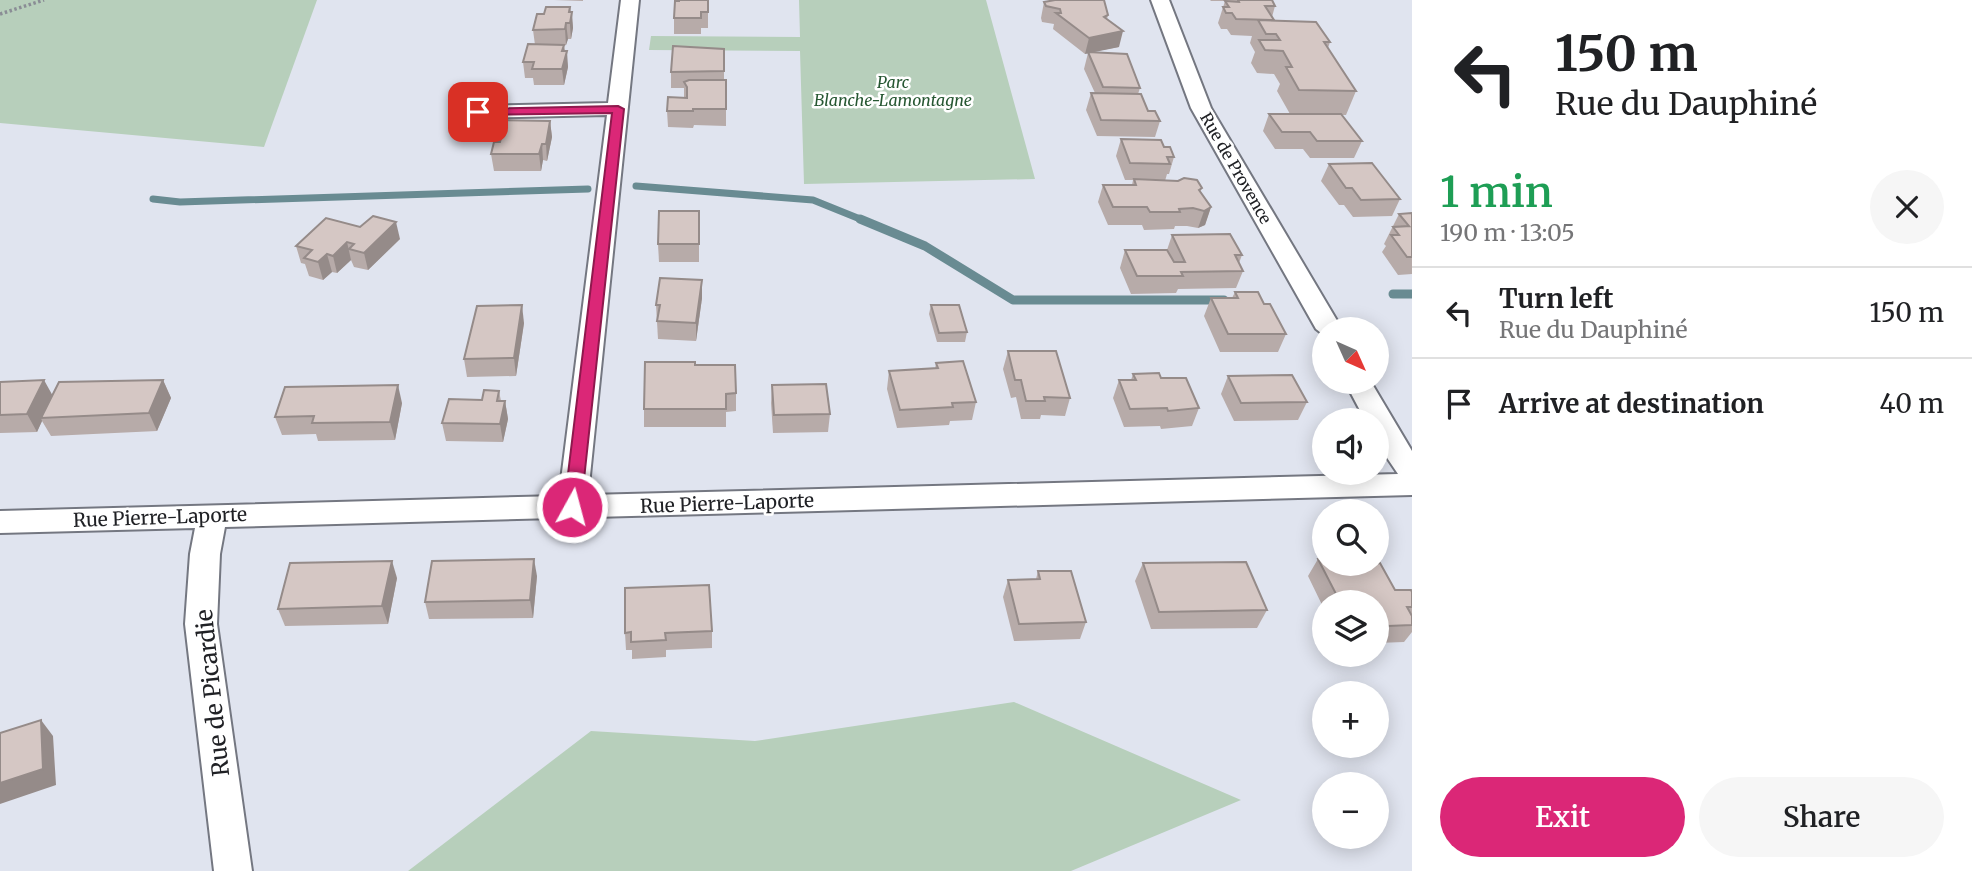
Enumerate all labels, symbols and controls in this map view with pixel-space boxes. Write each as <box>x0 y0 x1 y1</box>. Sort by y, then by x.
text: 150 m <box>1555 23 1698 84</box>
icon: left <box>1440 28 1531 119</box>
park label: Parc Blanche-Lamontagne <box>814 72 972 110</box>
pin <box>448 82 508 142</box>
text: Rue du Dauphiné <box>1555 84 1817 124</box>
icon: arrive <box>459 93 497 131</box>
street label: Rue de Provence <box>1196 109 1276 227</box>
text: 1 min <box>1440 166 1553 218</box>
button: close <box>1870 170 1944 244</box>
text: 190 m · 13:05 <box>1440 218 1575 247</box>
text: Turn left <box>1499 282 1613 315</box>
icon: left <box>1440 294 1478 332</box>
text: 150 m <box>1870 296 1944 329</box>
text: Rue du Dauphiné <box>1499 315 1687 344</box>
north arrow <box>1312 317 1390 394</box>
map controls <box>1312 317 1389 849</box>
icon: arrive <box>1440 385 1478 423</box>
text: Arrive at destination <box>1499 387 1764 420</box>
text: 40 m <box>1880 387 1944 420</box>
button: sound <box>1312 408 1389 485</box>
position arrow <box>535 470 609 544</box>
street label: Rue Pierre-Laporte <box>640 488 814 518</box>
button: search <box>1312 499 1389 576</box>
street label: Rue Pierre-Laporte <box>73 502 247 532</box>
button: layers <box>1312 590 1389 667</box>
street label: Rue de Picardie <box>189 608 235 778</box>
button: + <box>1312 681 1389 758</box>
button: − <box>1312 772 1389 849</box>
button: Exit <box>1440 777 1685 857</box>
button: Share <box>1699 777 1944 857</box>

